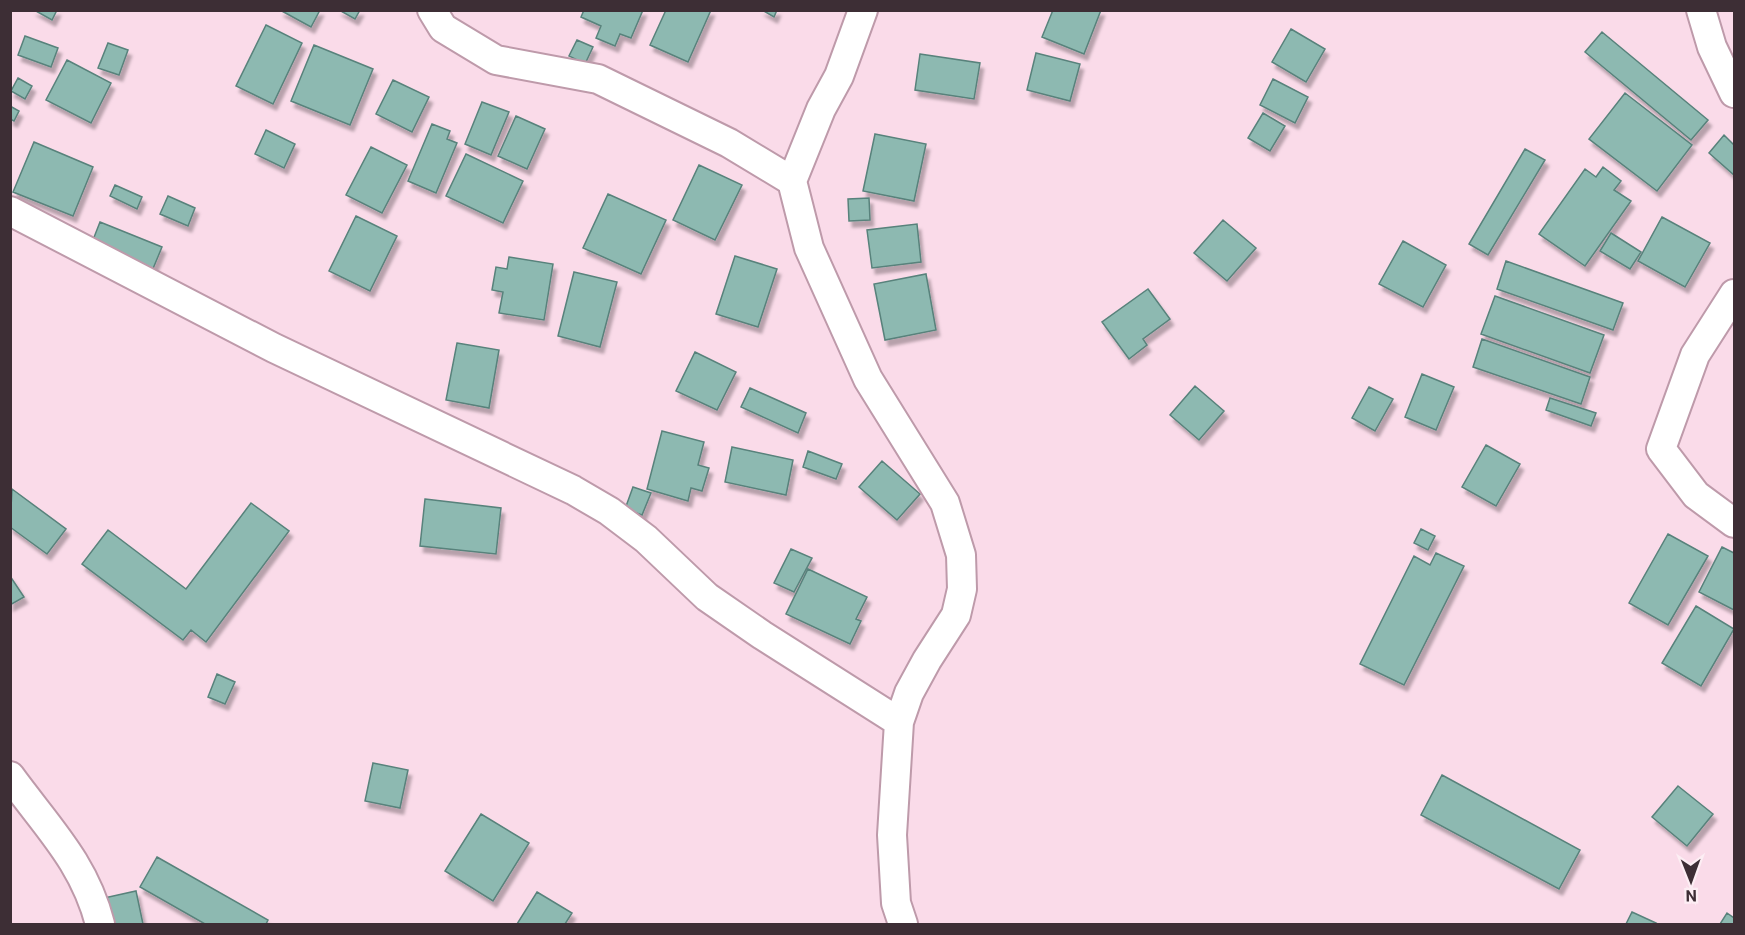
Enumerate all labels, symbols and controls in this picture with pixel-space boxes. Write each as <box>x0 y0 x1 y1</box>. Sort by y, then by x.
north arrow <box>1661 851 1721 911</box>
text: N <box>1685 886 1697 905</box>

